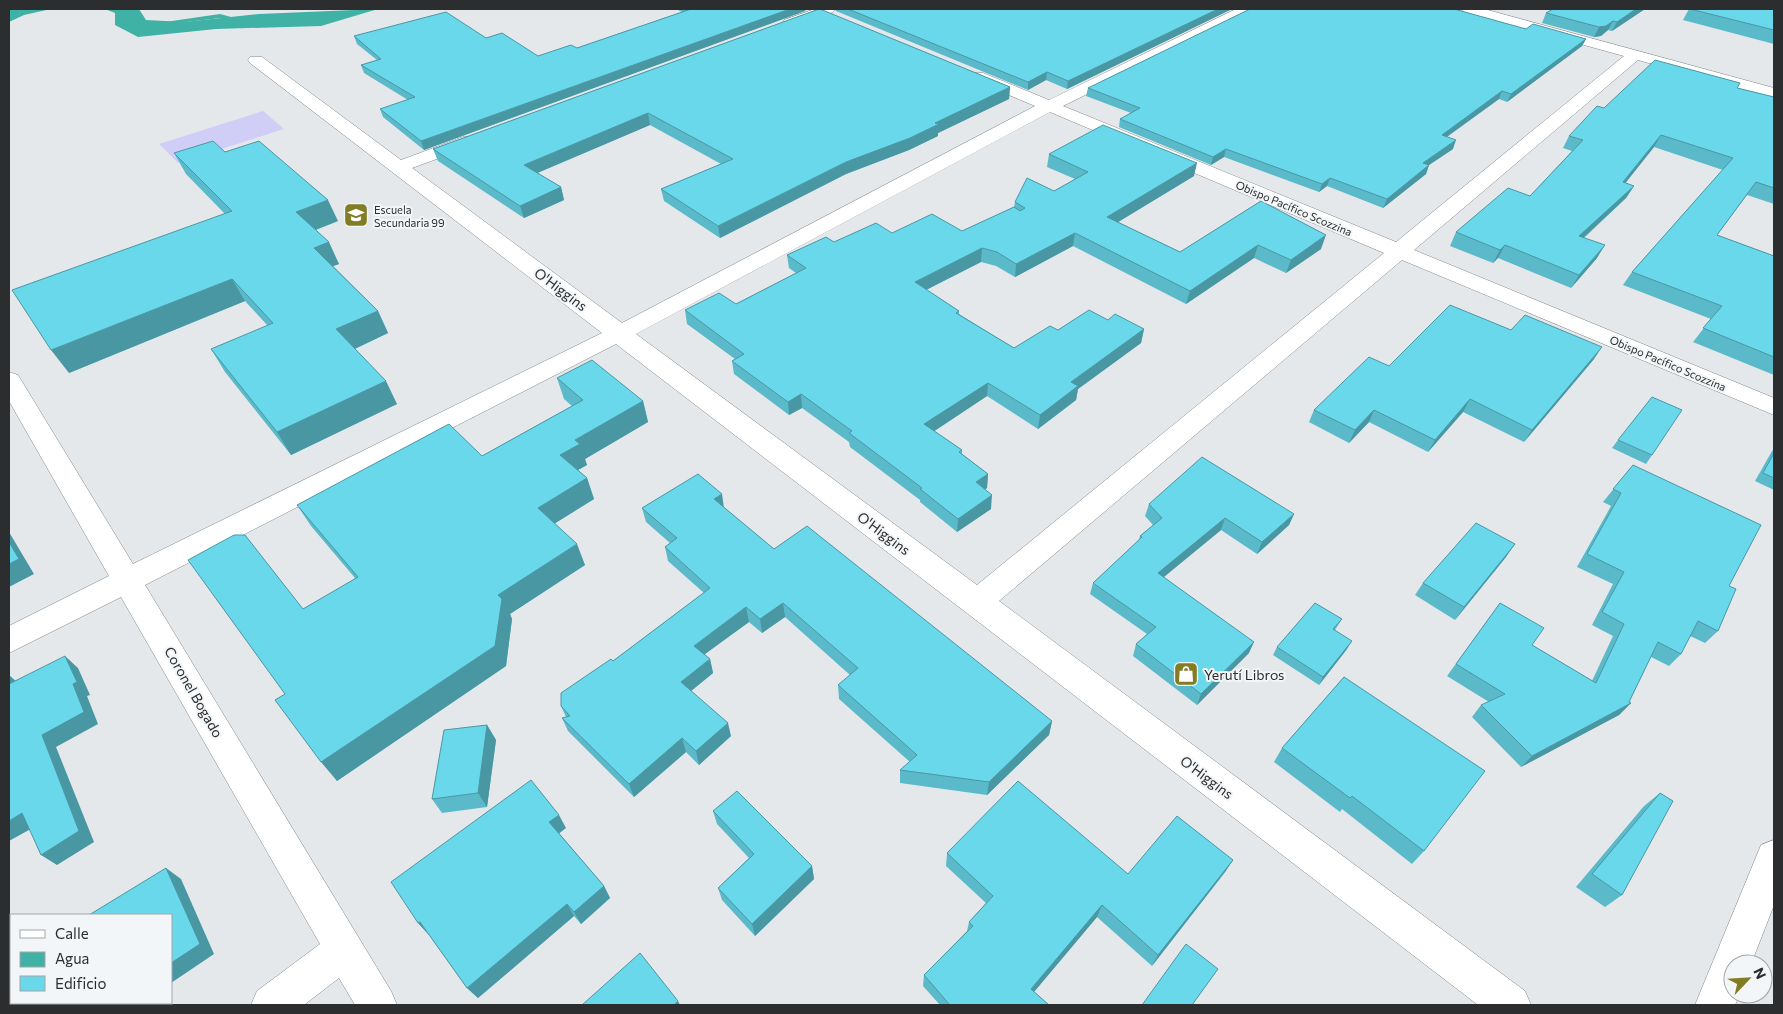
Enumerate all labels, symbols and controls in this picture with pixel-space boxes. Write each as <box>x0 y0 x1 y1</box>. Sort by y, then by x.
street label: Obispo Pacífico Scozzina <box>1234 178 1354 238</box>
school or university icon: Escuela Secundaria 99 <box>343 202 369 228</box>
place label: Escuela Secundaria 99 <box>374 203 445 229</box>
street label: O'Higgins <box>531 264 591 314</box>
street label: Obispo Pacífico Scozzina <box>1608 333 1728 393</box>
street label: O'Higgins <box>854 508 914 558</box>
street label: Coronel Bogado <box>161 644 227 740</box>
shop icon: Yerutí Libros <box>1173 661 1199 687</box>
place label: Yerutí Libros <box>1204 666 1285 683</box>
street label: O'Higgins <box>1177 752 1237 802</box>
legend <box>10 914 172 1004</box>
text: Calle <box>55 924 89 942</box>
text: Agua <box>55 949 89 967</box>
north arrow <box>1723 954 1773 1004</box>
text: N <box>1750 965 1770 982</box>
text: Edificio <box>55 974 106 992</box>

